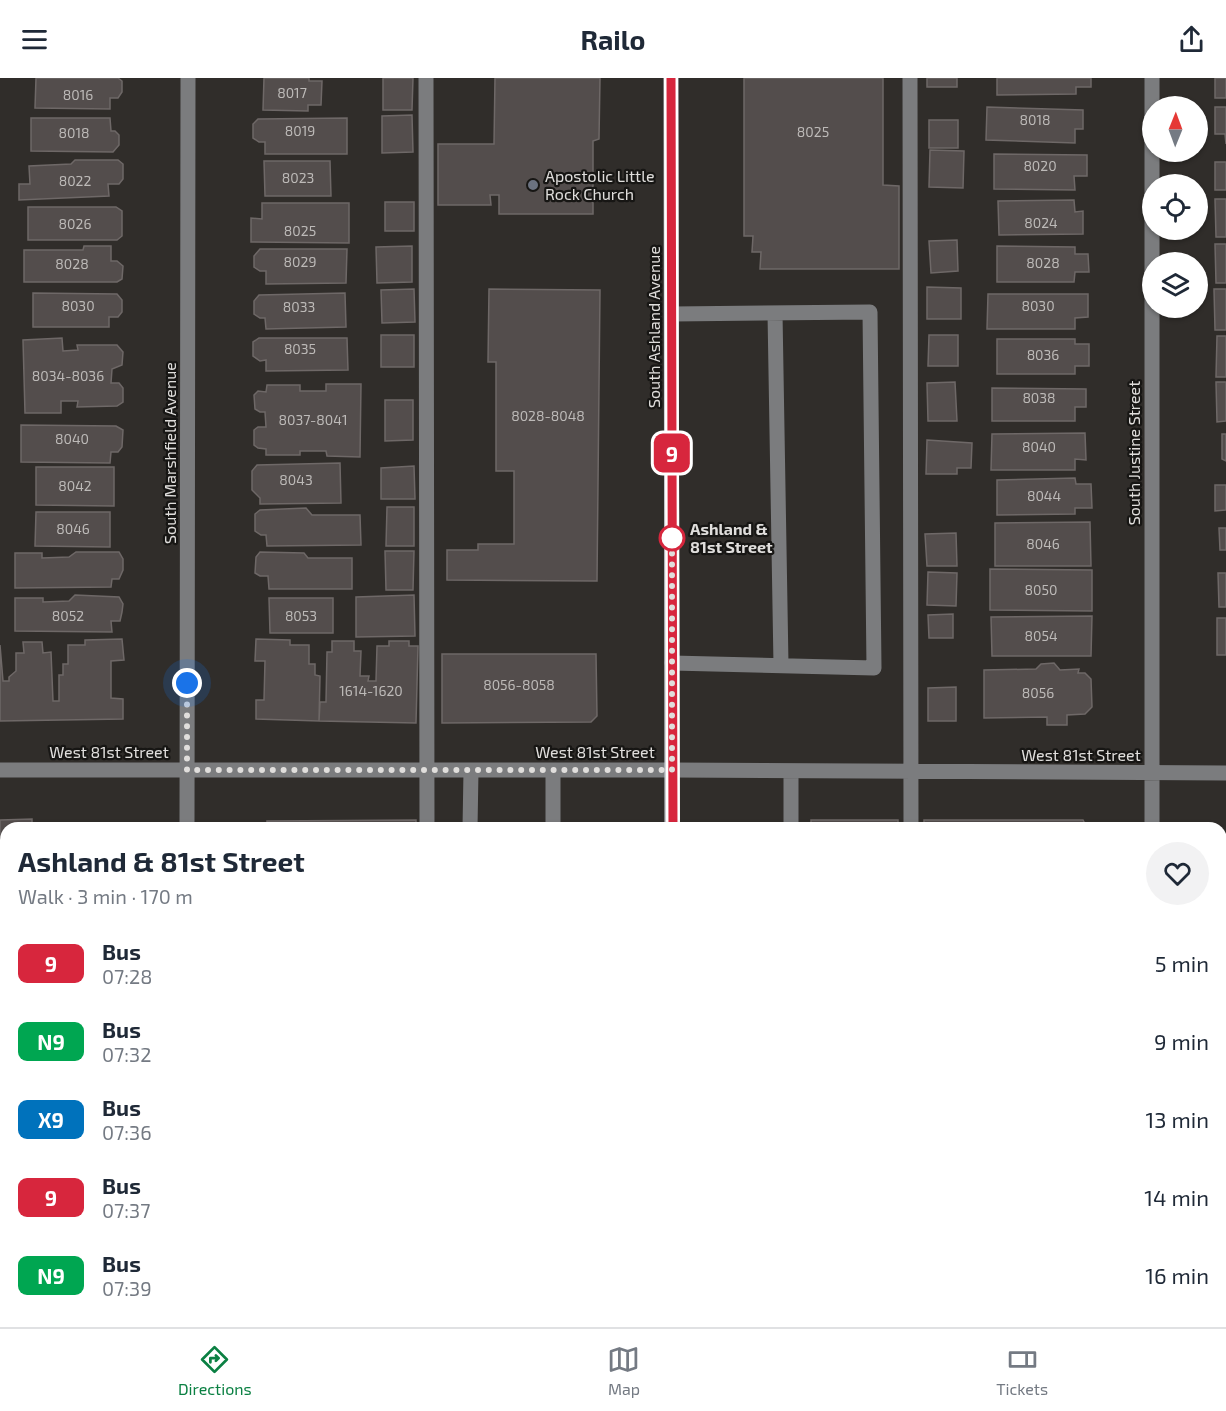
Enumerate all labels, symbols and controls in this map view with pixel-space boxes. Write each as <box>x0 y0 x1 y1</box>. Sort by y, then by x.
icon: menu <box>18 23 51 56</box>
text: Railo <box>580 23 646 55</box>
icon: share <box>1175 23 1208 56</box>
house number: 8017 <box>277 84 307 101</box>
house number: 8016 <box>63 86 93 103</box>
north arrow <box>1142 96 1208 162</box>
map controls <box>1142 96 1208 318</box>
house number: 8018 <box>1019 111 1051 128</box>
house number: 8019 <box>285 122 315 139</box>
house number: 8025 <box>797 123 829 140</box>
house number: 8018 <box>58 124 90 141</box>
house number: 8020 <box>1023 157 1057 174</box>
place label: Apostolic Little Rock Church <box>545 166 654 203</box>
house number: 8023 <box>282 169 314 186</box>
house number: 8022 <box>59 172 91 189</box>
button: locate <box>1142 174 1208 240</box>
marker: Apostolic Little Rock Church <box>526 178 540 192</box>
house number: 8024 <box>1024 214 1058 231</box>
house number: 8026 <box>59 215 91 232</box>
house number: 8025 <box>284 222 316 239</box>
street label: South Ashland Avenue <box>644 246 663 408</box>
button: layers <box>1142 252 1208 318</box>
house number: 8029 <box>284 253 316 270</box>
house number: 8028 <box>1026 254 1060 271</box>
house number: 8028 <box>55 255 89 272</box>
house number: 8030 <box>61 297 95 314</box>
house number: 8030 <box>1021 297 1055 314</box>
house number: 8033 <box>283 298 315 315</box>
house number: 8035 <box>284 340 316 357</box>
house number: 8036 <box>1027 346 1059 363</box>
street label: South Marshfield Avenue <box>160 362 179 544</box>
house number: 8034-8036 <box>32 367 104 384</box>
street label: South Justine Street <box>1124 381 1143 525</box>
house number: 8038 <box>1022 389 1056 406</box>
house number: 8028-8048 <box>511 407 585 424</box>
house number: 8037-8041 <box>278 411 348 428</box>
house number: 8040 <box>55 430 89 447</box>
line badge: 9 <box>652 434 692 472</box>
house number: 8040 <box>1022 438 1056 455</box>
text: 9 <box>666 441 678 466</box>
house number: 8043 <box>279 471 313 488</box>
house number: 8042 <box>58 477 92 494</box>
house number: 8044 <box>1027 487 1061 504</box>
place label: Ashland & 81st Street <box>690 519 773 556</box>
house number: 8046 <box>56 520 90 537</box>
marker: Ashland & 81st Street <box>659 525 685 551</box>
house number: 8046 <box>1026 535 1060 552</box>
house number: 8050 <box>1025 581 1057 598</box>
house number: 8052 <box>52 607 84 624</box>
house number: 8053 <box>285 607 317 624</box>
house number: 8054 <box>1024 627 1058 644</box>
your location <box>172 668 202 698</box>
house number: 8056-8058 <box>483 676 555 693</box>
house number: 1614-1620 <box>339 682 403 699</box>
house number: 8056 <box>1022 684 1054 701</box>
street label: West 81st Street <box>49 742 169 761</box>
street label: West 81st Street <box>535 742 655 761</box>
street label: West 81st Street <box>1021 745 1141 764</box>
button: heart <box>1146 842 1209 905</box>
text: Ashland & 81st Street <box>18 844 305 878</box>
text: Walk · 3 min · 170 m <box>18 884 193 908</box>
text: Bus <box>102 938 141 964</box>
text: 5 min <box>1155 950 1209 976</box>
text: 9 <box>45 951 57 976</box>
text: 07:28 <box>102 964 152 988</box>
text: Bus <box>102 1016 141 1042</box>
text: 9 min <box>1154 1028 1209 1054</box>
text: N9 <box>37 1029 65 1054</box>
text: 07:32 <box>102 1042 151 1066</box>
text: Bus <box>102 1094 141 1120</box>
text: 13 min <box>1146 1106 1209 1132</box>
text: X9 <box>38 1107 64 1132</box>
text: 07:36 <box>102 1120 152 1144</box>
text: Bus <box>102 1172 141 1198</box>
text: 14 min <box>1144 1184 1209 1210</box>
text: 9 <box>45 1185 57 1210</box>
text: 07:37 <box>102 1198 150 1222</box>
text: Bus <box>102 1250 141 1276</box>
text: 16 min <box>1145 1262 1209 1288</box>
text: N9 <box>37 1263 65 1288</box>
text: 07:39 <box>102 1276 152 1300</box>
tab: Directions <box>178 1343 252 1398</box>
tab: Map <box>607 1343 640 1398</box>
tab: Tickets <box>996 1343 1048 1398</box>

